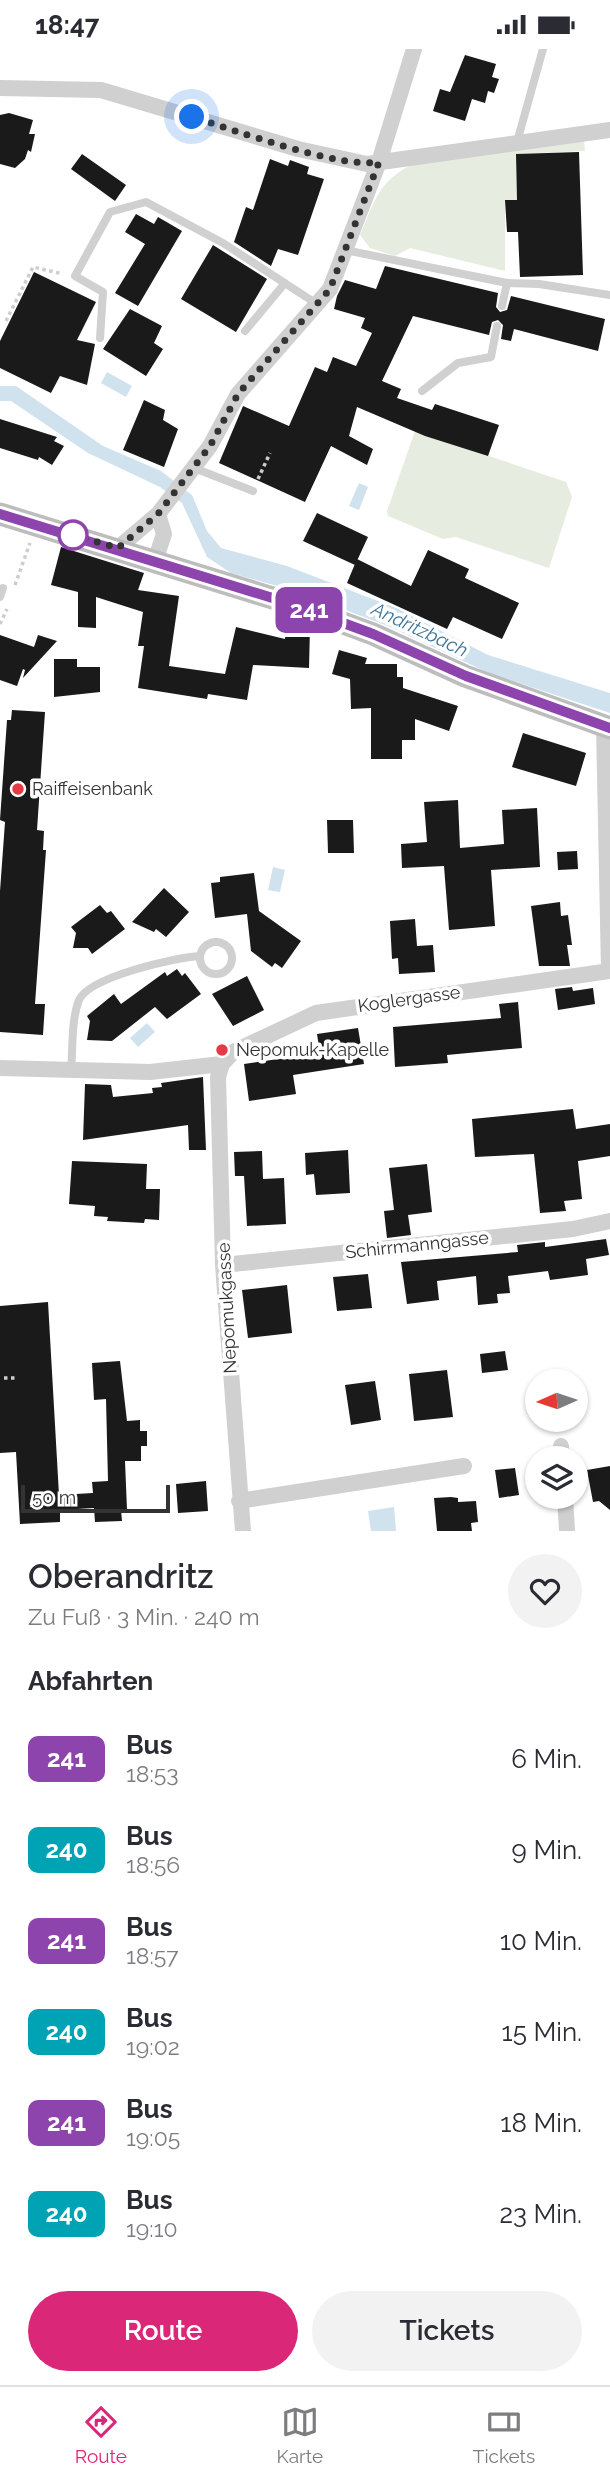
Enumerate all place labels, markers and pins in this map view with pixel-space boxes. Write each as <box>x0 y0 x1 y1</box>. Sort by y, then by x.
unlabelled marker <box>58 520 88 550</box>
place label: Raiffeisenbank <box>32 778 153 799</box>
marker: Raiffeisenbank <box>10 781 26 797</box>
place label: Nepomuk-Kapelle <box>236 1039 390 1060</box>
marker: Nepomuk-Kapelle <box>214 1042 230 1058</box>

